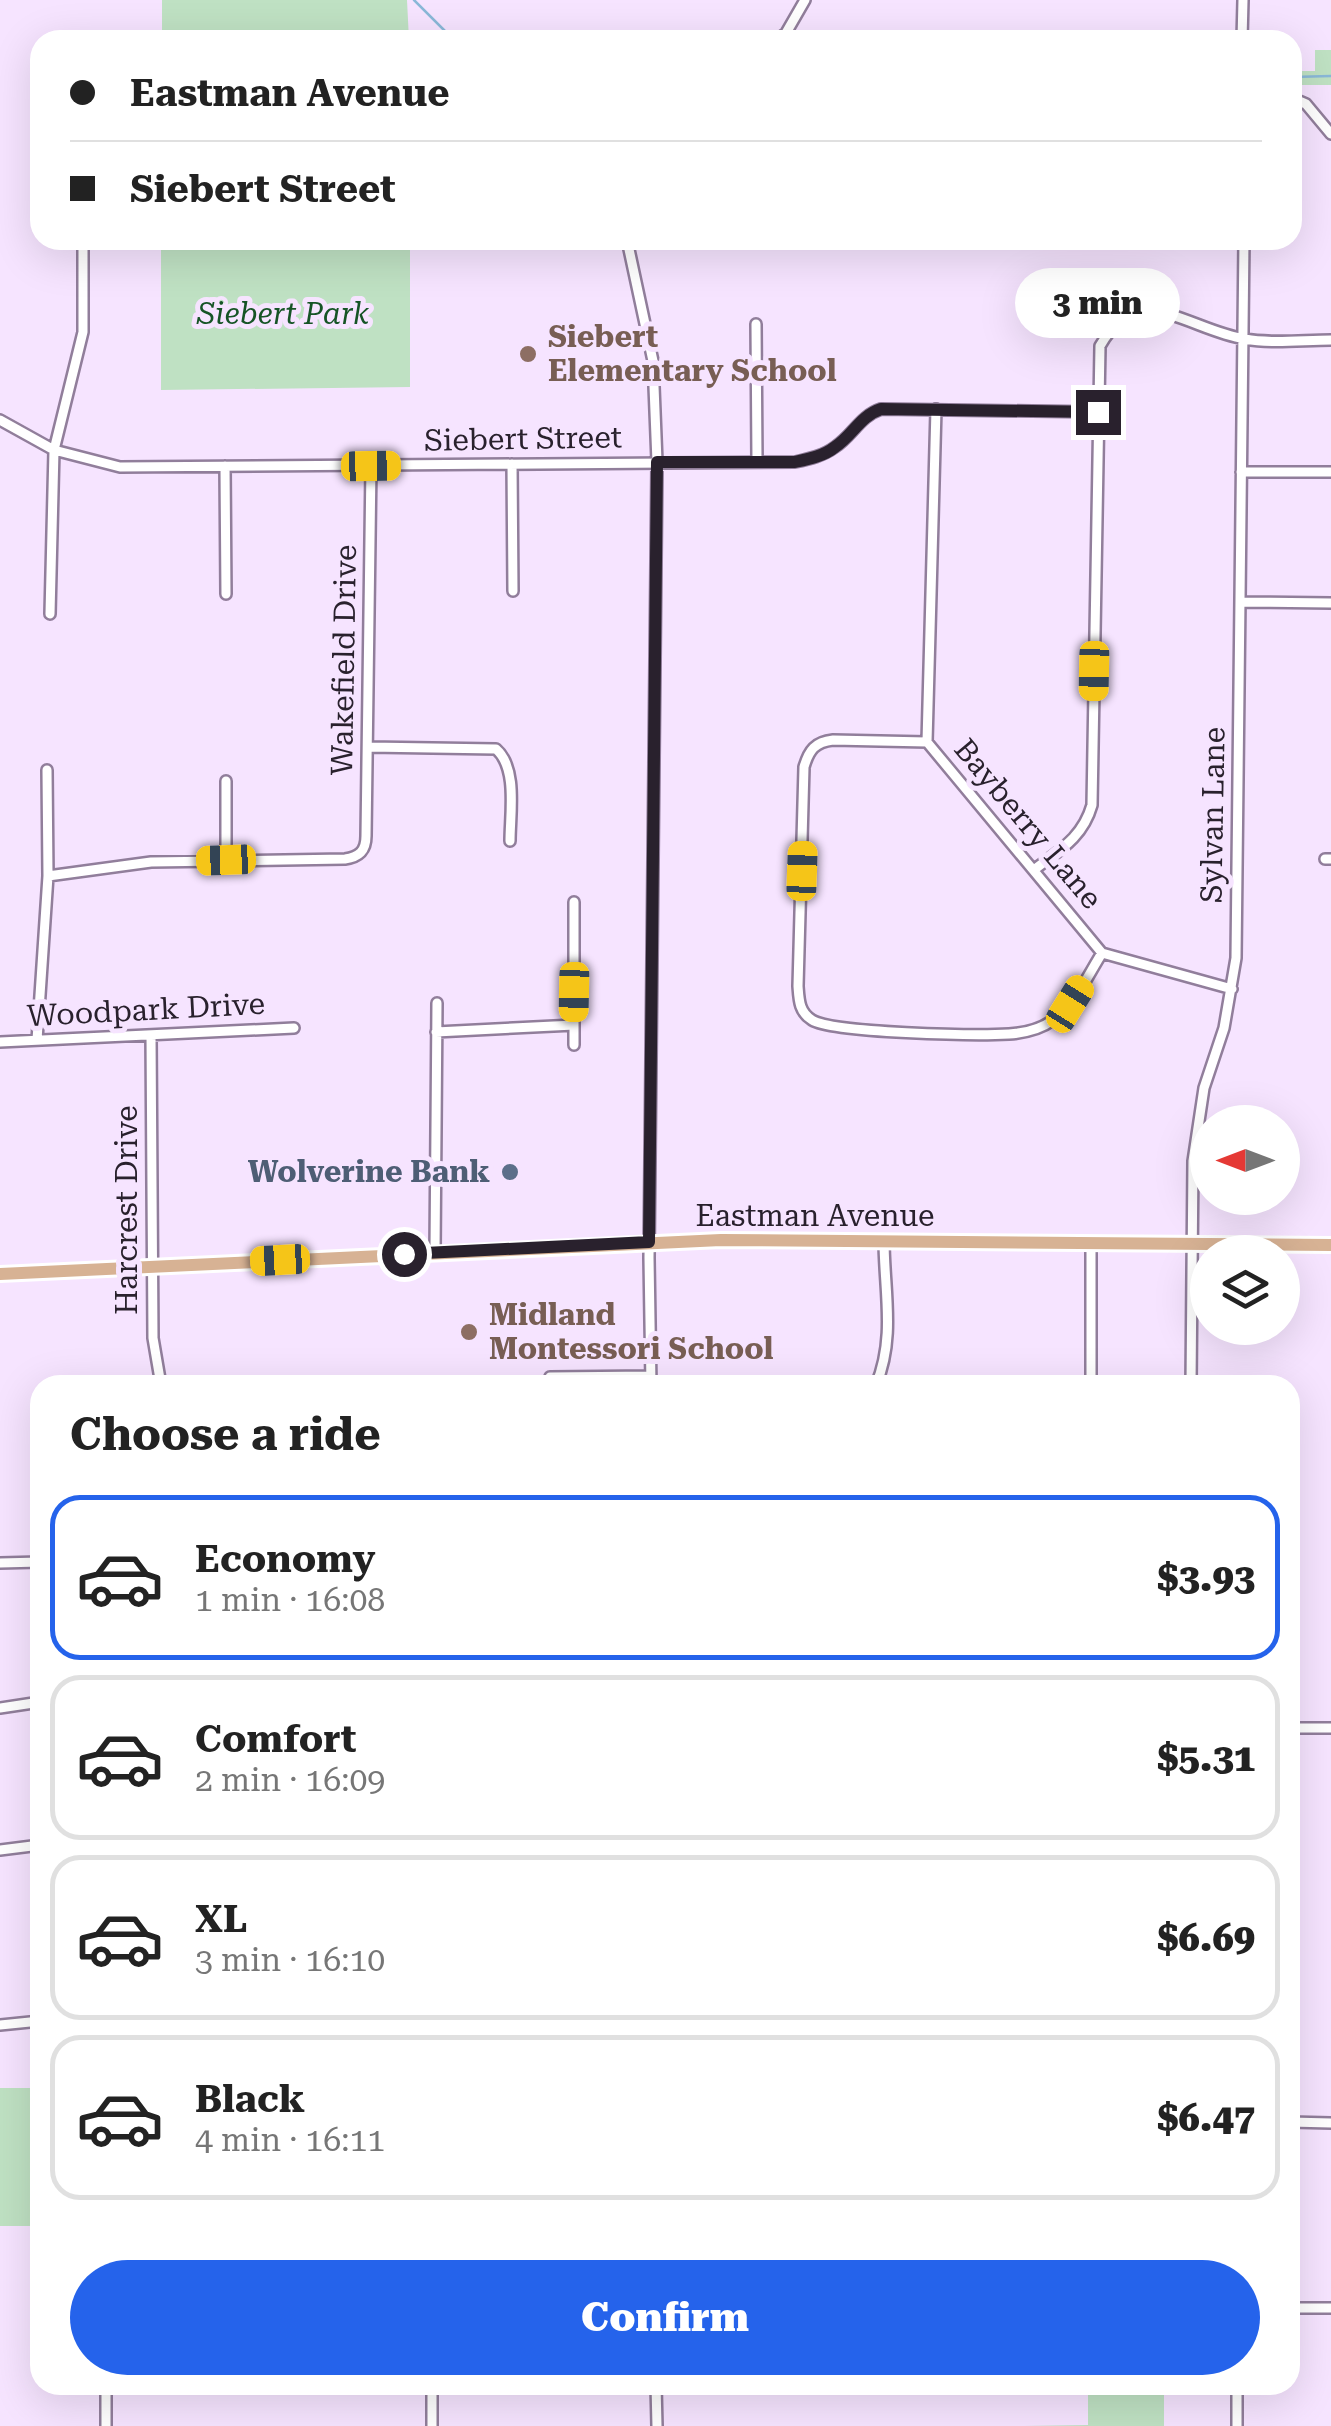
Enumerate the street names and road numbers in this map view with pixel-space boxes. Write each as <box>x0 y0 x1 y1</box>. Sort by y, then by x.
street label: Siebert Street <box>424 419 622 458</box>
street label: Wakefield Drive <box>324 544 363 776</box>
street label: Sylvan Lane <box>1193 727 1232 903</box>
street label: Bayberry Lane <box>947 732 1109 916</box>
street label: Woodpark Drive <box>26 986 266 1033</box>
street label: Harcrest Drive <box>109 1105 144 1315</box>
street label: Eastman Avenue <box>695 1198 935 1233</box>

